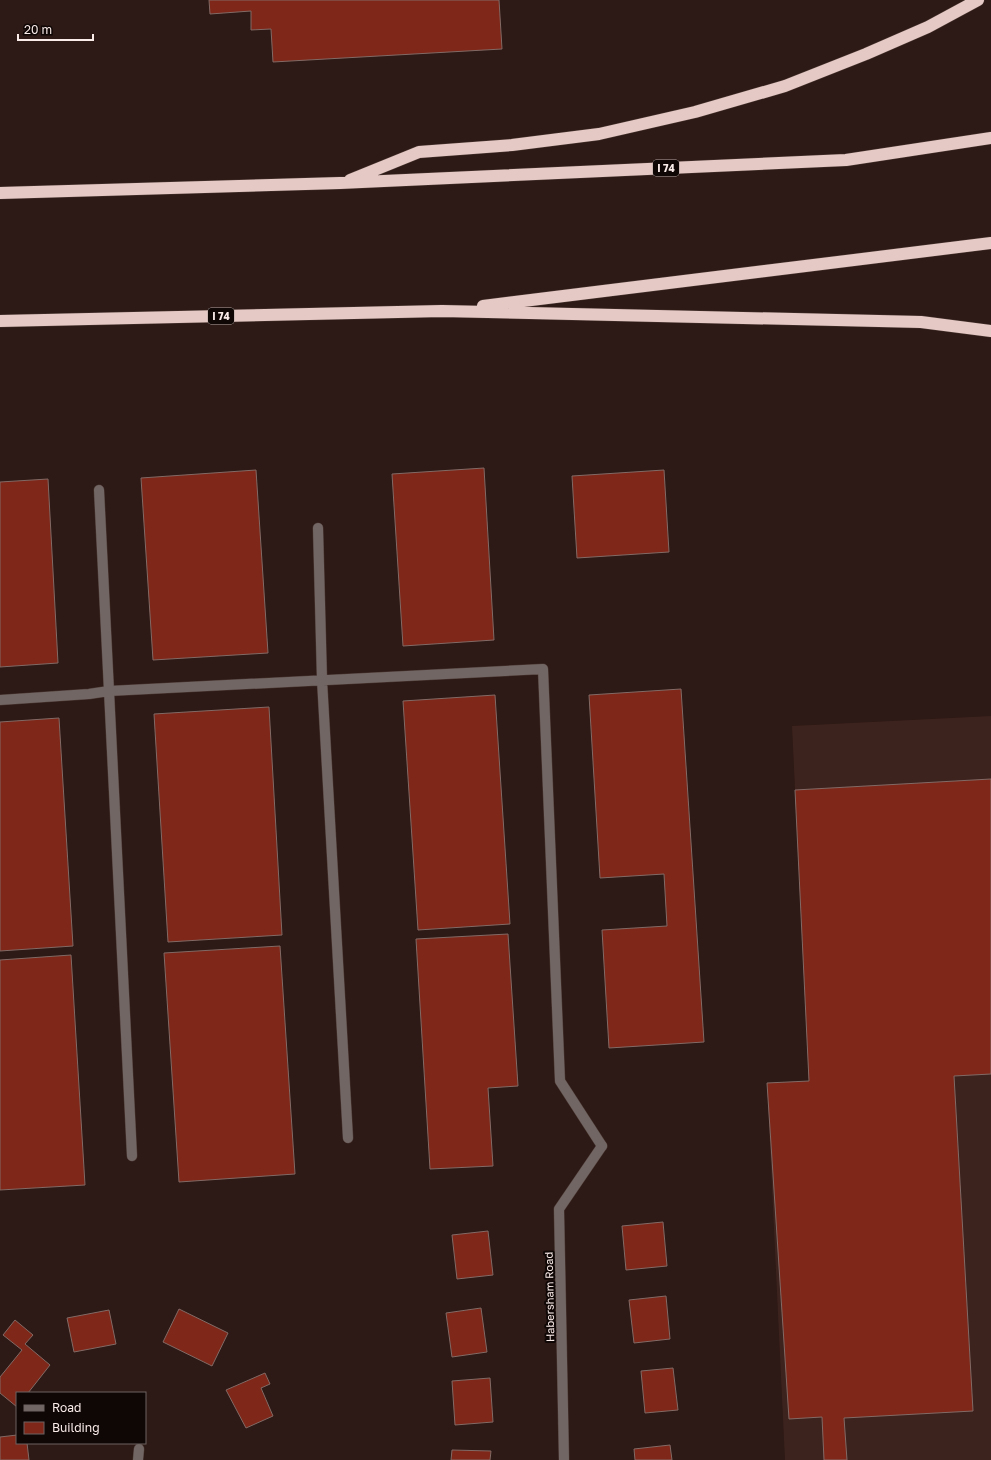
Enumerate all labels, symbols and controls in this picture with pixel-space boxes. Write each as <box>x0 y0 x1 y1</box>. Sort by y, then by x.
scale bar <box>18 16 93 42</box>
text: 20 m <box>24 22 52 37</box>
road number: I 74 <box>653 160 679 176</box>
road number: I 74 <box>208 308 234 324</box>
street label: Habersham Road <box>542 1252 556 1342</box>
legend <box>16 1392 146 1444</box>
text: Road <box>52 1400 81 1415</box>
text: Building <box>52 1420 100 1435</box>

